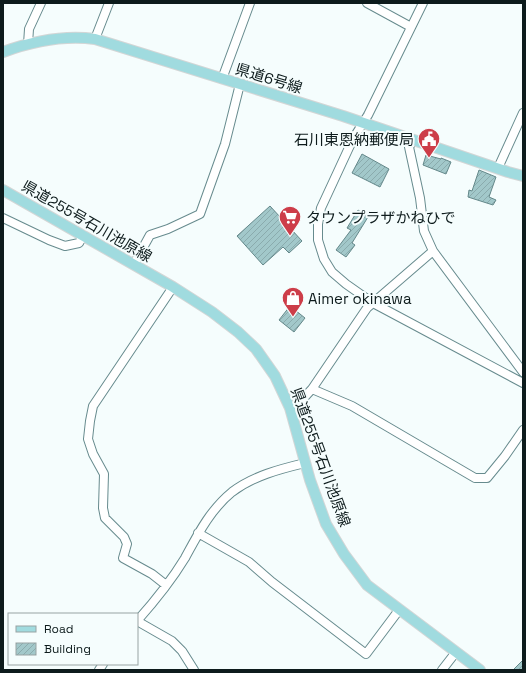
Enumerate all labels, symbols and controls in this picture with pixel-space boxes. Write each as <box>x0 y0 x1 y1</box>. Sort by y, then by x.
street label: 県道6号線 <box>233 59 305 97</box>
public building icon: 石川東恩納郵便局 <box>416 126 442 159</box>
place label: 石川東恩納郵便局 <box>294 130 414 149</box>
street label: 県道255号石川池原線 <box>19 176 155 266</box>
supermarket icon: タウンプラザかねひで <box>277 204 303 237</box>
place label: タウンプラザかねひで <box>306 208 456 227</box>
shop icon: Aimer okinawa <box>280 285 306 318</box>
place label: Aimer okinawa <box>308 289 412 308</box>
street label: 県道255号石川池原線 <box>287 385 355 529</box>
legend <box>8 613 138 665</box>
text: Road <box>44 621 73 637</box>
text: Building <box>44 641 91 657</box>

